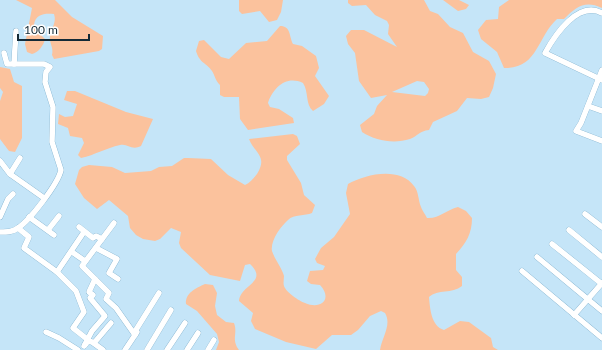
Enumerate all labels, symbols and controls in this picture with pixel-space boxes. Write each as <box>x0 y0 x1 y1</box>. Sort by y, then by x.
scale bar <box>18 16 89 42</box>
text: 100 m <box>24 22 58 37</box>

